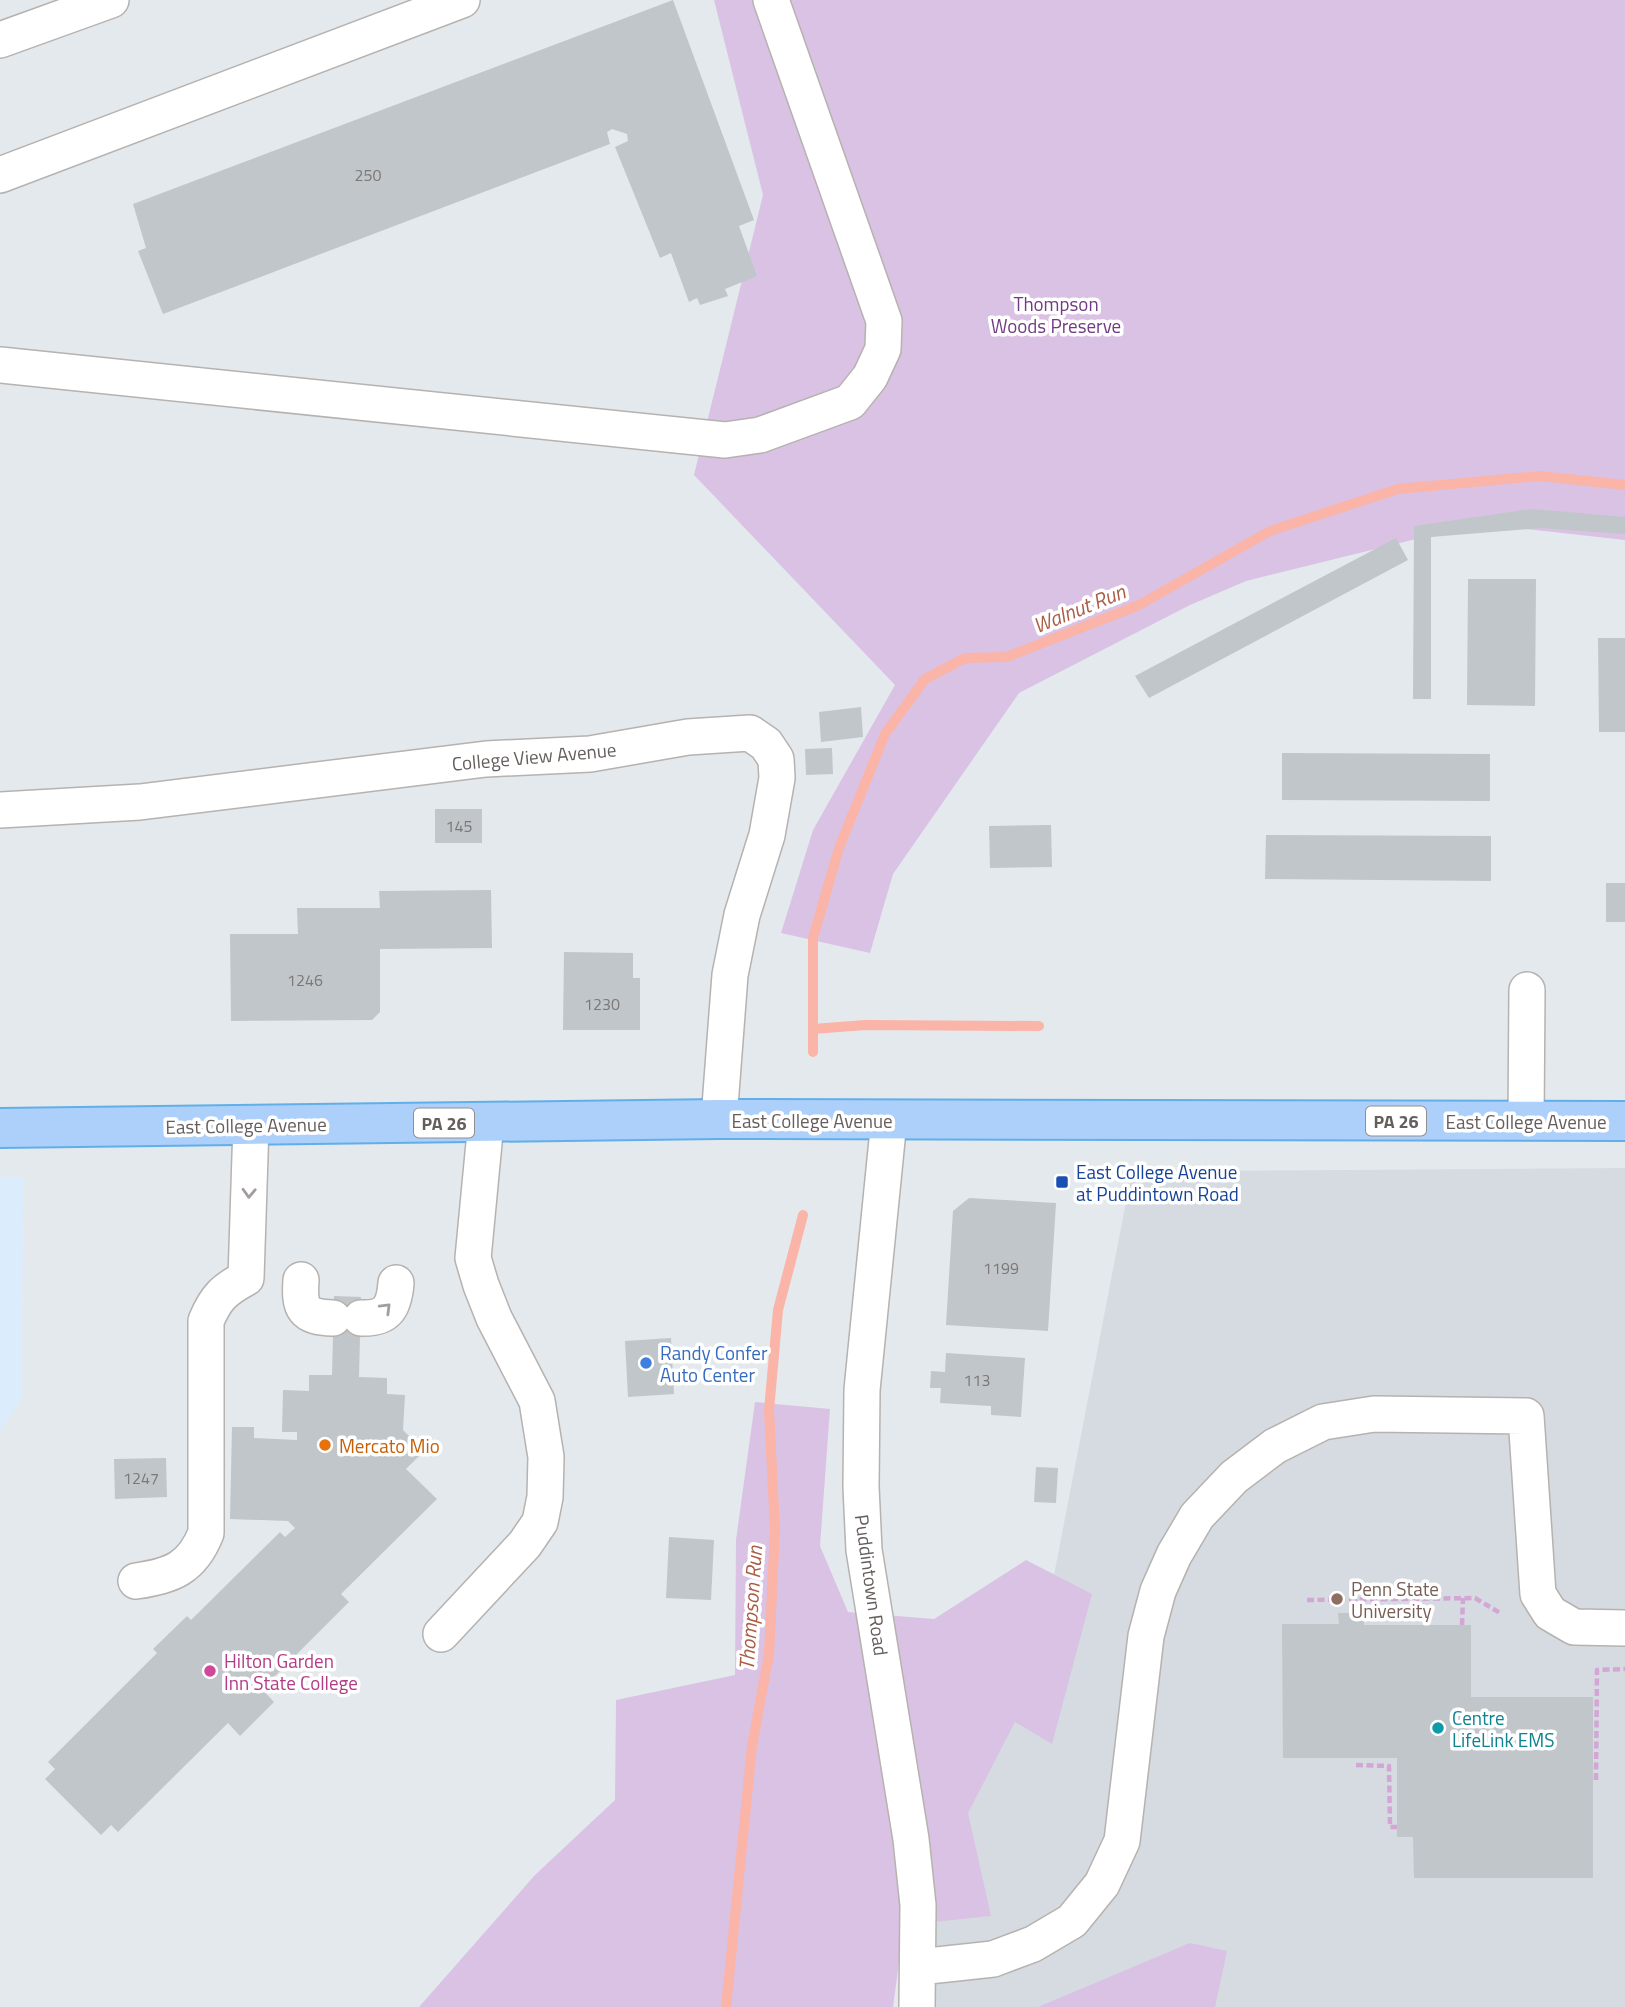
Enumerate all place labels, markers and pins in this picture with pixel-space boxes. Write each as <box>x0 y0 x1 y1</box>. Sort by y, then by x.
place label: East College Avenue at Puddintown Road <box>1076 1157 1239 1208</box>
marker: East College Avenue at Puddintown Road <box>1054 1174 1070 1190</box>
place label: Randy Confer Auto Center <box>660 1338 768 1389</box>
marker: Randy Confer Auto Center <box>638 1355 654 1371</box>
place label: Mercato Mio <box>339 1431 440 1460</box>
marker: Mercato Mio <box>317 1437 333 1453</box>
place label: Penn State University <box>1351 1574 1439 1625</box>
marker: Penn State University <box>1329 1591 1345 1607</box>
place label: Hilton Garden Inn State College <box>224 1646 358 1697</box>
marker: Hilton Garden Inn State College <box>202 1663 218 1679</box>
place label: Centre LifeLink EMS <box>1452 1703 1555 1754</box>
marker: Centre LifeLink EMS <box>1430 1720 1446 1736</box>

